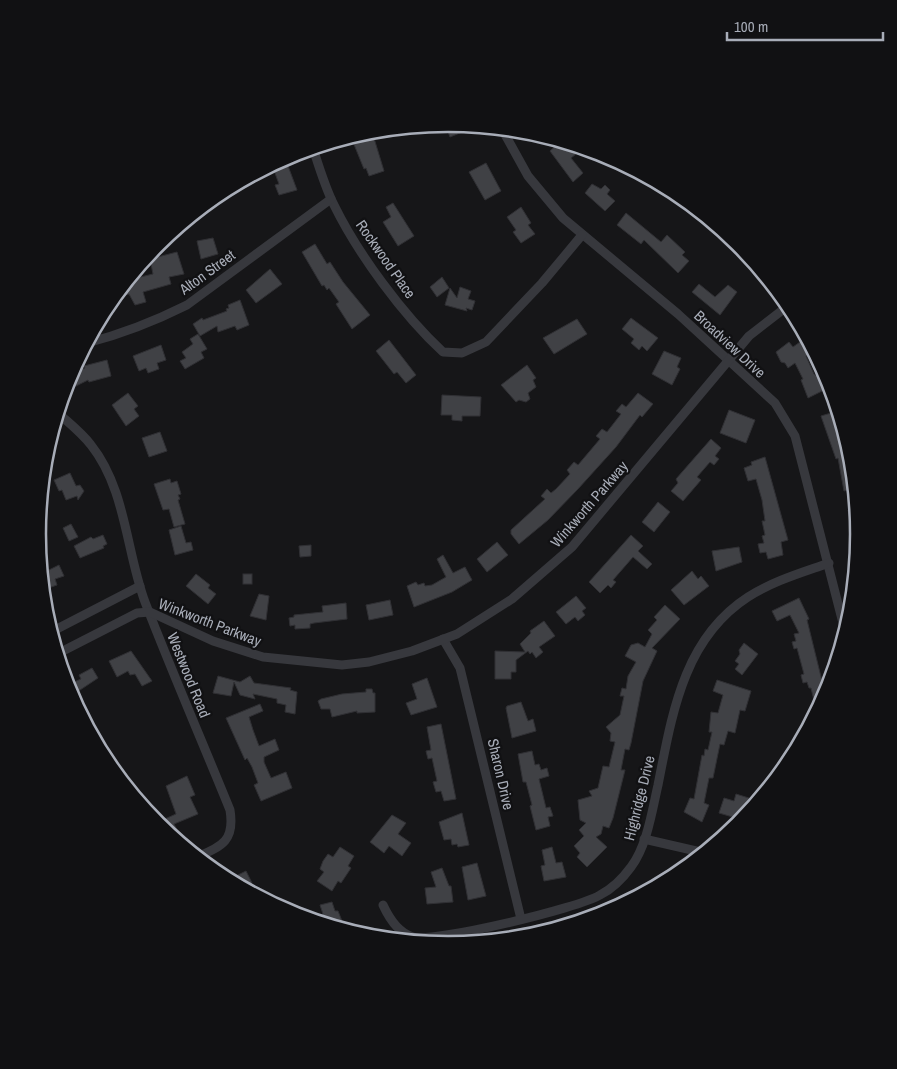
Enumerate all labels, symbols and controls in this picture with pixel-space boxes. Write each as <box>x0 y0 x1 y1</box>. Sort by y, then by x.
scale bar <box>727 10 883 42</box>
text: 100 m <box>734 16 768 37</box>
street label: Rockwood Place <box>351 215 421 303</box>
street label: Alton Street <box>174 244 240 300</box>
street label: Broadview Drive <box>690 305 771 383</box>
street label: Winkworth Parkway <box>545 455 633 552</box>
street label: Winkworth Parkway <box>156 593 265 652</box>
street label: Westwood Road <box>162 629 216 721</box>
street label: Sharon Drive <box>483 736 519 812</box>
street label: Highridge Drive <box>618 753 660 843</box>

